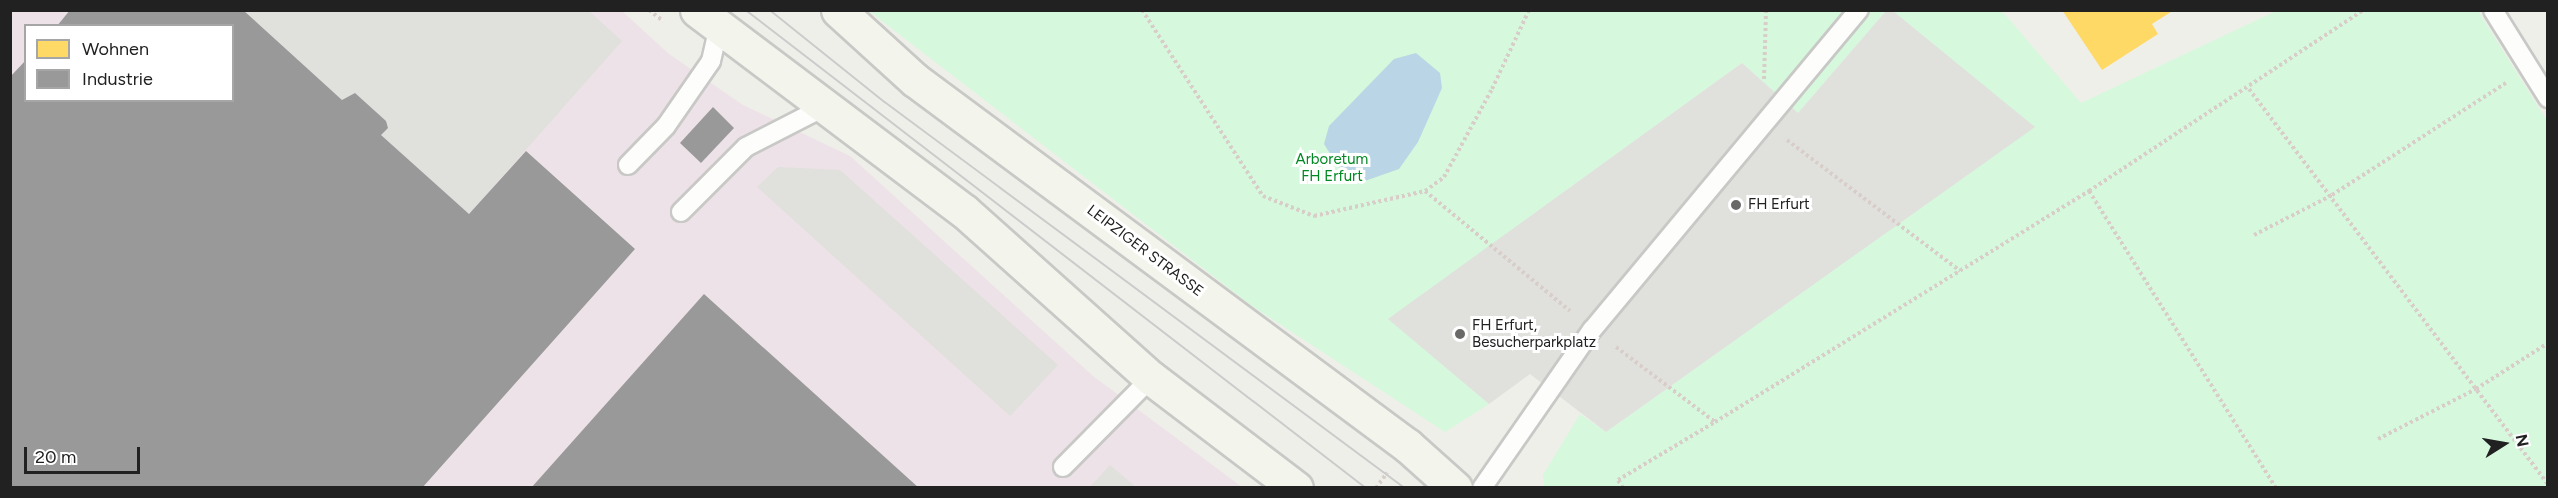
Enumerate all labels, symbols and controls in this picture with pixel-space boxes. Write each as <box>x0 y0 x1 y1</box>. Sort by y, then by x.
legend <box>24 24 234 102</box>
text: Wohnen <box>82 38 149 60</box>
text: Industrie <box>82 68 153 90</box>
park label: Arboretum FH Erfurt <box>1296 150 1368 185</box>
place label: FH Erfurt <box>1748 196 1810 214</box>
marker: FH Erfurt <box>1729 198 1743 212</box>
street label: LEIPZIGER STRASSE <box>1083 201 1207 301</box>
place label: FH Erfurt, Besucherparkplatz <box>1472 316 1596 351</box>
marker: FH Erfurt, Besucherparkplatz <box>1453 327 1467 341</box>
north arrow <box>2474 414 2534 474</box>
text: N <box>2512 433 2533 448</box>
scale bar <box>27 435 142 473</box>
text: 20 m <box>35 446 76 468</box>

